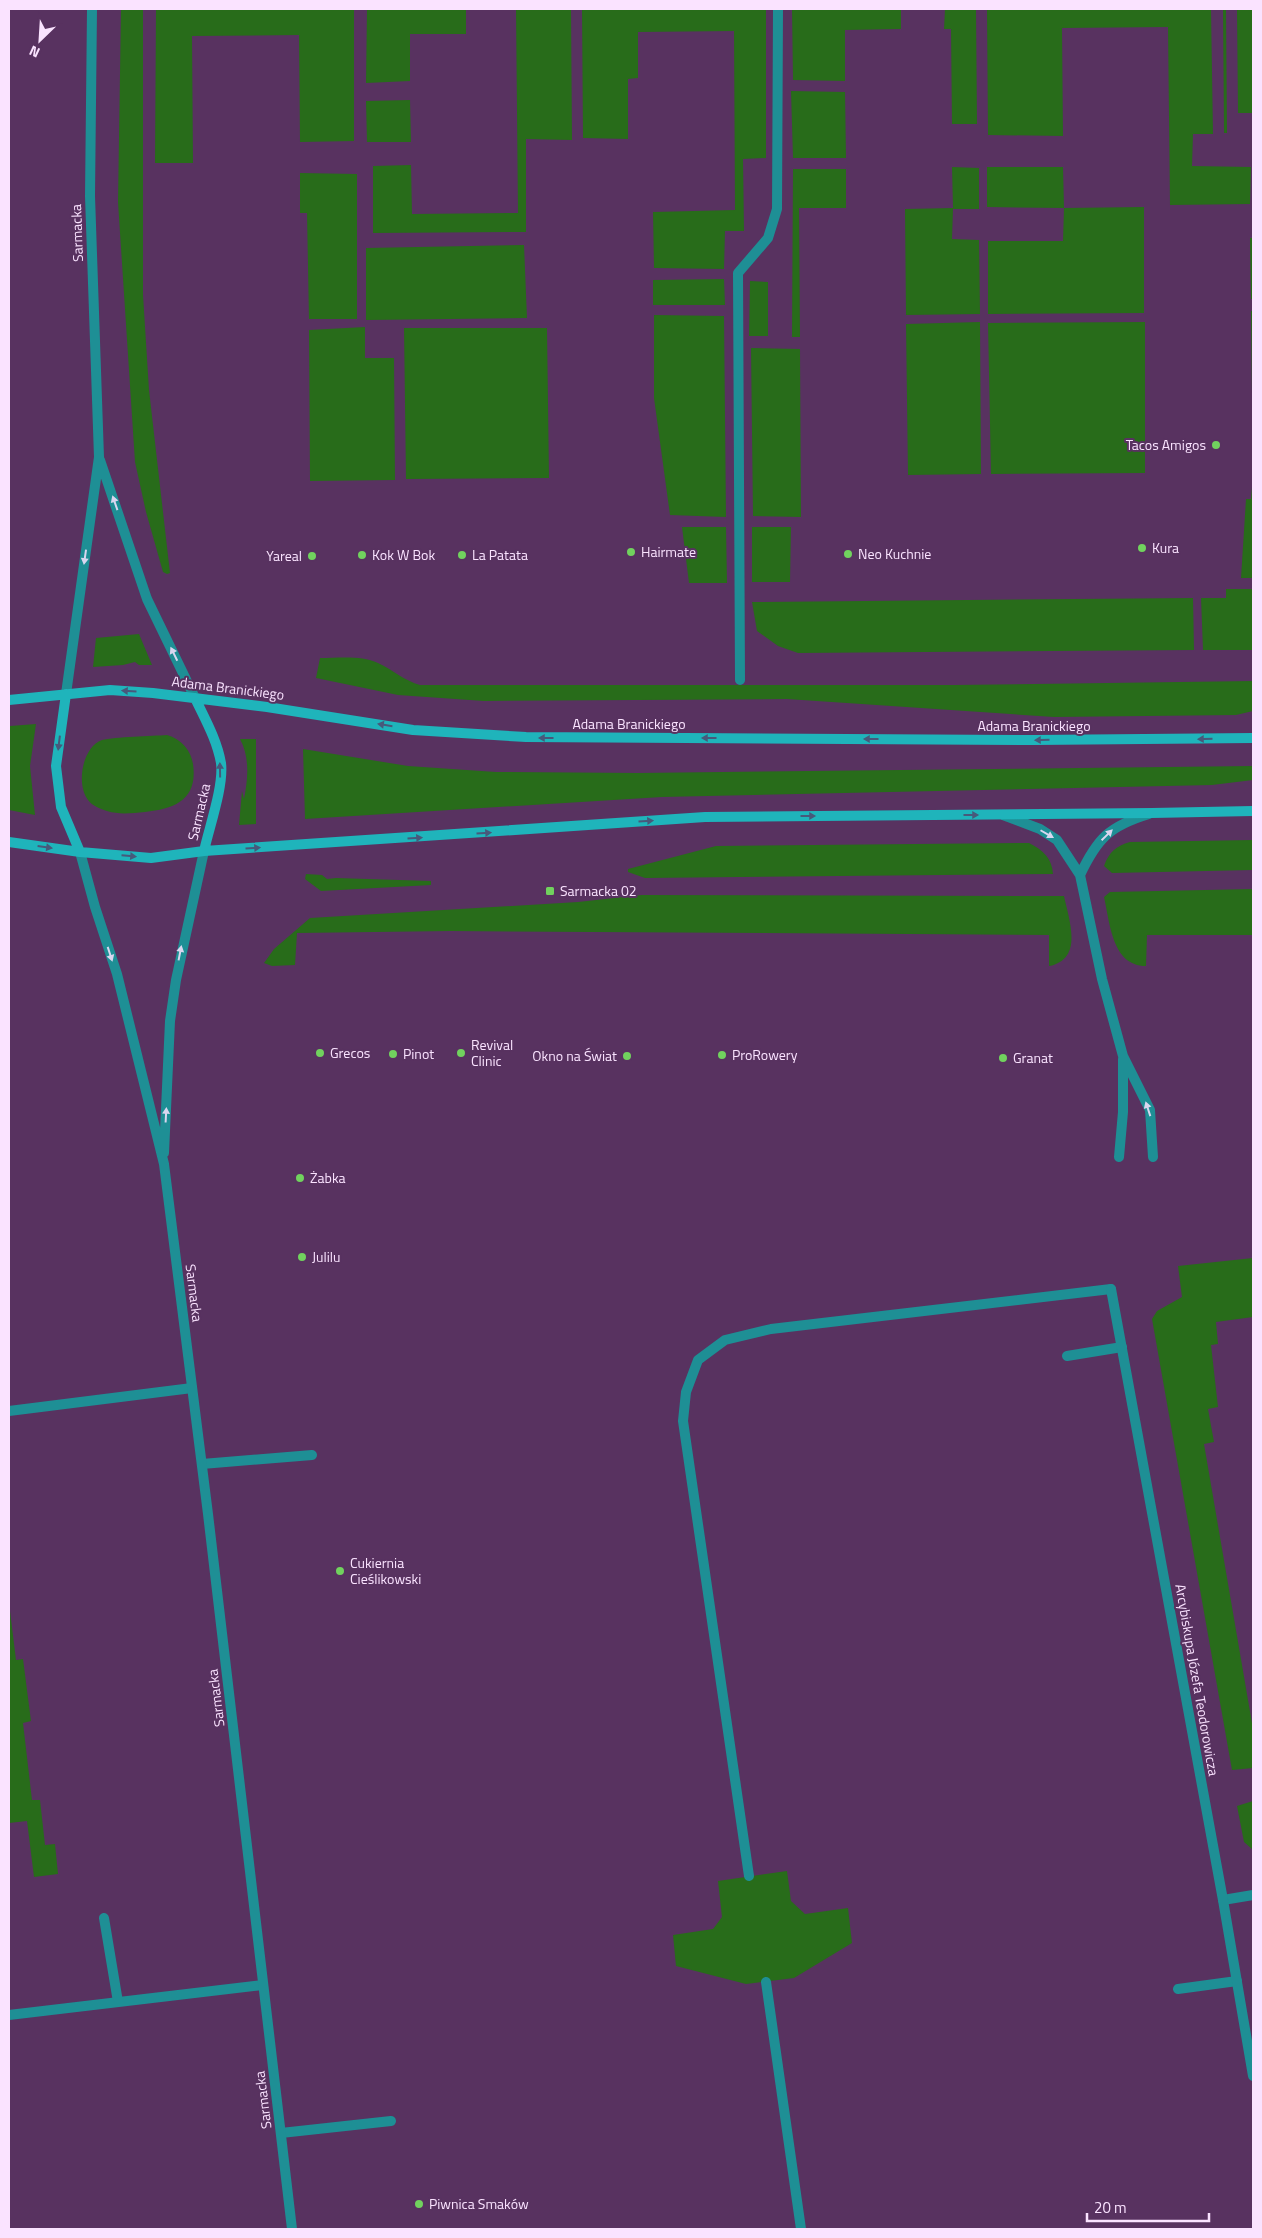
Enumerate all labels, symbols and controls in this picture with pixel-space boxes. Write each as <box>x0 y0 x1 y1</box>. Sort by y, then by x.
north arrow <box>15 15 65 65</box>
text: N <box>25 41 43 64</box>
street label: Sarmacka <box>65 204 88 262</box>
place label: Tacos Amigos <box>1126 434 1206 455</box>
marker: Tacos Amigos <box>1210 439 1222 451</box>
one-way arrow <box>110 495 118 510</box>
place label: Kura <box>1152 537 1179 558</box>
place label: Hairmate <box>641 541 696 562</box>
marker: Kura <box>1136 542 1148 554</box>
place label: Neo Kuchnie <box>858 543 931 564</box>
place label: Kok W Bok <box>372 544 435 565</box>
place label: La Patata <box>472 544 528 565</box>
place label: Yareal <box>266 545 302 566</box>
marker: Hairmate <box>625 546 637 558</box>
marker: Neo Kuchnie <box>842 548 854 560</box>
one-way arrow <box>80 549 88 565</box>
marker: Kok W Bok <box>356 549 368 561</box>
marker: La Patata <box>456 549 468 561</box>
marker: Yareal <box>306 550 318 562</box>
one-way arrow <box>170 647 178 661</box>
street label: Adama Branickiego <box>171 670 285 705</box>
one-way arrow <box>121 687 137 695</box>
street label: Adama Branickiego <box>572 713 686 734</box>
street label: Adama Branickiego <box>977 715 1091 736</box>
one-way arrow <box>376 721 392 729</box>
one-way arrow <box>538 734 554 742</box>
one-way arrow <box>701 734 717 742</box>
one-way arrow <box>55 735 63 751</box>
one-way arrow <box>863 735 879 743</box>
one-way arrow <box>1196 735 1212 743</box>
one-way arrow <box>1034 736 1050 744</box>
one-way arrow <box>216 761 224 777</box>
street label: Sarmacka <box>182 781 215 842</box>
one-way arrow <box>963 811 979 819</box>
one-way arrow <box>800 812 816 820</box>
one-way arrow <box>638 817 654 825</box>
one-way arrow <box>476 828 492 836</box>
one-way arrow <box>1040 829 1053 838</box>
one-way arrow <box>1100 829 1112 841</box>
one-way arrow <box>407 833 423 841</box>
one-way arrow <box>37 843 53 851</box>
one-way arrow <box>245 844 261 852</box>
one-way arrow <box>121 853 137 861</box>
place label: Sarmacka 02 <box>560 880 637 901</box>
marker: Sarmacka 02 <box>544 885 556 897</box>
one-way arrow <box>177 945 185 961</box>
one-way arrow <box>107 946 114 961</box>
place label: Revival Clinic <box>471 1034 513 1071</box>
place label: Grecos <box>330 1042 370 1063</box>
place label: Pinot <box>403 1043 434 1064</box>
place label: ProRowery <box>732 1044 798 1065</box>
place label: Okno na Świat <box>532 1045 617 1066</box>
marker: Grecos <box>314 1047 326 1059</box>
marker: Revival Clinic <box>455 1047 467 1059</box>
place label: Granat <box>1013 1047 1053 1068</box>
marker: Pinot <box>387 1048 399 1060</box>
marker: ProRowery <box>716 1049 728 1061</box>
marker: Okno na Świat <box>621 1050 633 1062</box>
marker: Granat <box>997 1052 1009 1064</box>
one-way arrow <box>1144 1101 1152 1116</box>
one-way arrow <box>162 1107 170 1123</box>
place label: Żabka <box>310 1167 346 1188</box>
marker: Żabka <box>294 1172 306 1184</box>
place label: Julilu <box>312 1246 340 1267</box>
marker: Julilu <box>296 1251 308 1263</box>
street label: Sarmacka <box>181 1263 208 1323</box>
place label: Cukiernia Cieślikowski <box>350 1552 421 1589</box>
marker: Cukiernia Cieślikowski <box>334 1565 346 1577</box>
street label: Arcybiskupa Józefa Teodorowicza <box>1170 1582 1225 1778</box>
street label: Sarmacka <box>202 1668 229 1728</box>
street label: Sarmacka <box>249 2070 276 2130</box>
scale bar <box>1087 2190 1210 2222</box>
place label: Piwnica Smaków <box>429 2193 529 2214</box>
text: 20 m <box>1094 2196 1127 2219</box>
marker: Piwnica Smaków <box>413 2198 425 2210</box>

